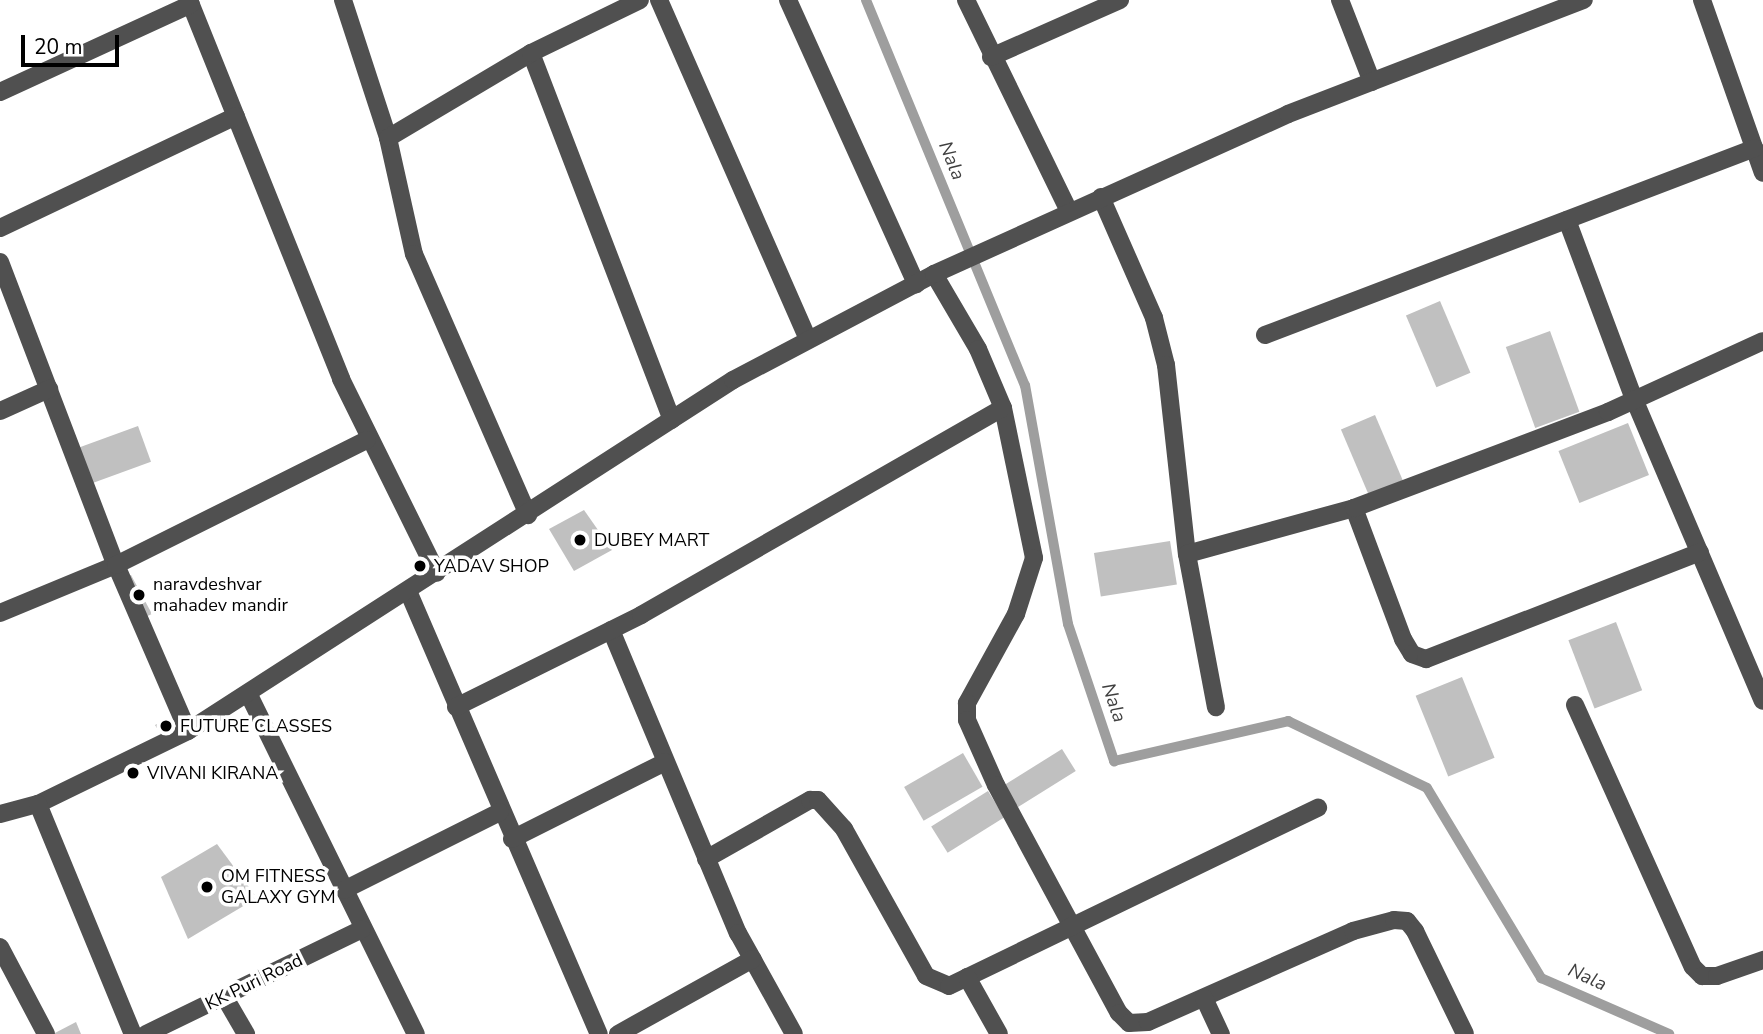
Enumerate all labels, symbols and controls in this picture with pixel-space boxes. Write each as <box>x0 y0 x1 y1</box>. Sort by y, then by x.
scale bar <box>24 21 122 65</box>
text: 20 m <box>34 33 83 61</box>
water label: Nala <box>933 138 969 184</box>
place label: DUBEY MART <box>594 529 709 551</box>
marker: DUBEY MART <box>572 532 588 548</box>
place label: YADAV SHOP <box>434 555 549 577</box>
marker: YADAV SHOP <box>412 558 428 574</box>
place label: naravdeshvar mahadev mandir <box>153 574 288 616</box>
marker: naravdeshvar mahadev mandir <box>131 587 147 603</box>
water label: Nala <box>1096 680 1130 726</box>
place label: FUTURE CLASSES <box>180 715 332 737</box>
marker: FUTURE CLASSES <box>158 718 174 734</box>
place label: VIVANI KIRANA <box>147 762 278 784</box>
marker: VIVANI KIRANA <box>125 765 141 781</box>
place label: OM FITNESS GALAXY GYM <box>221 866 336 908</box>
marker: OM FITNESS GALAXY GYM <box>199 879 215 895</box>
street label: KK Puri Road <box>202 949 306 1015</box>
water label: Nala <box>1564 959 1610 997</box>

